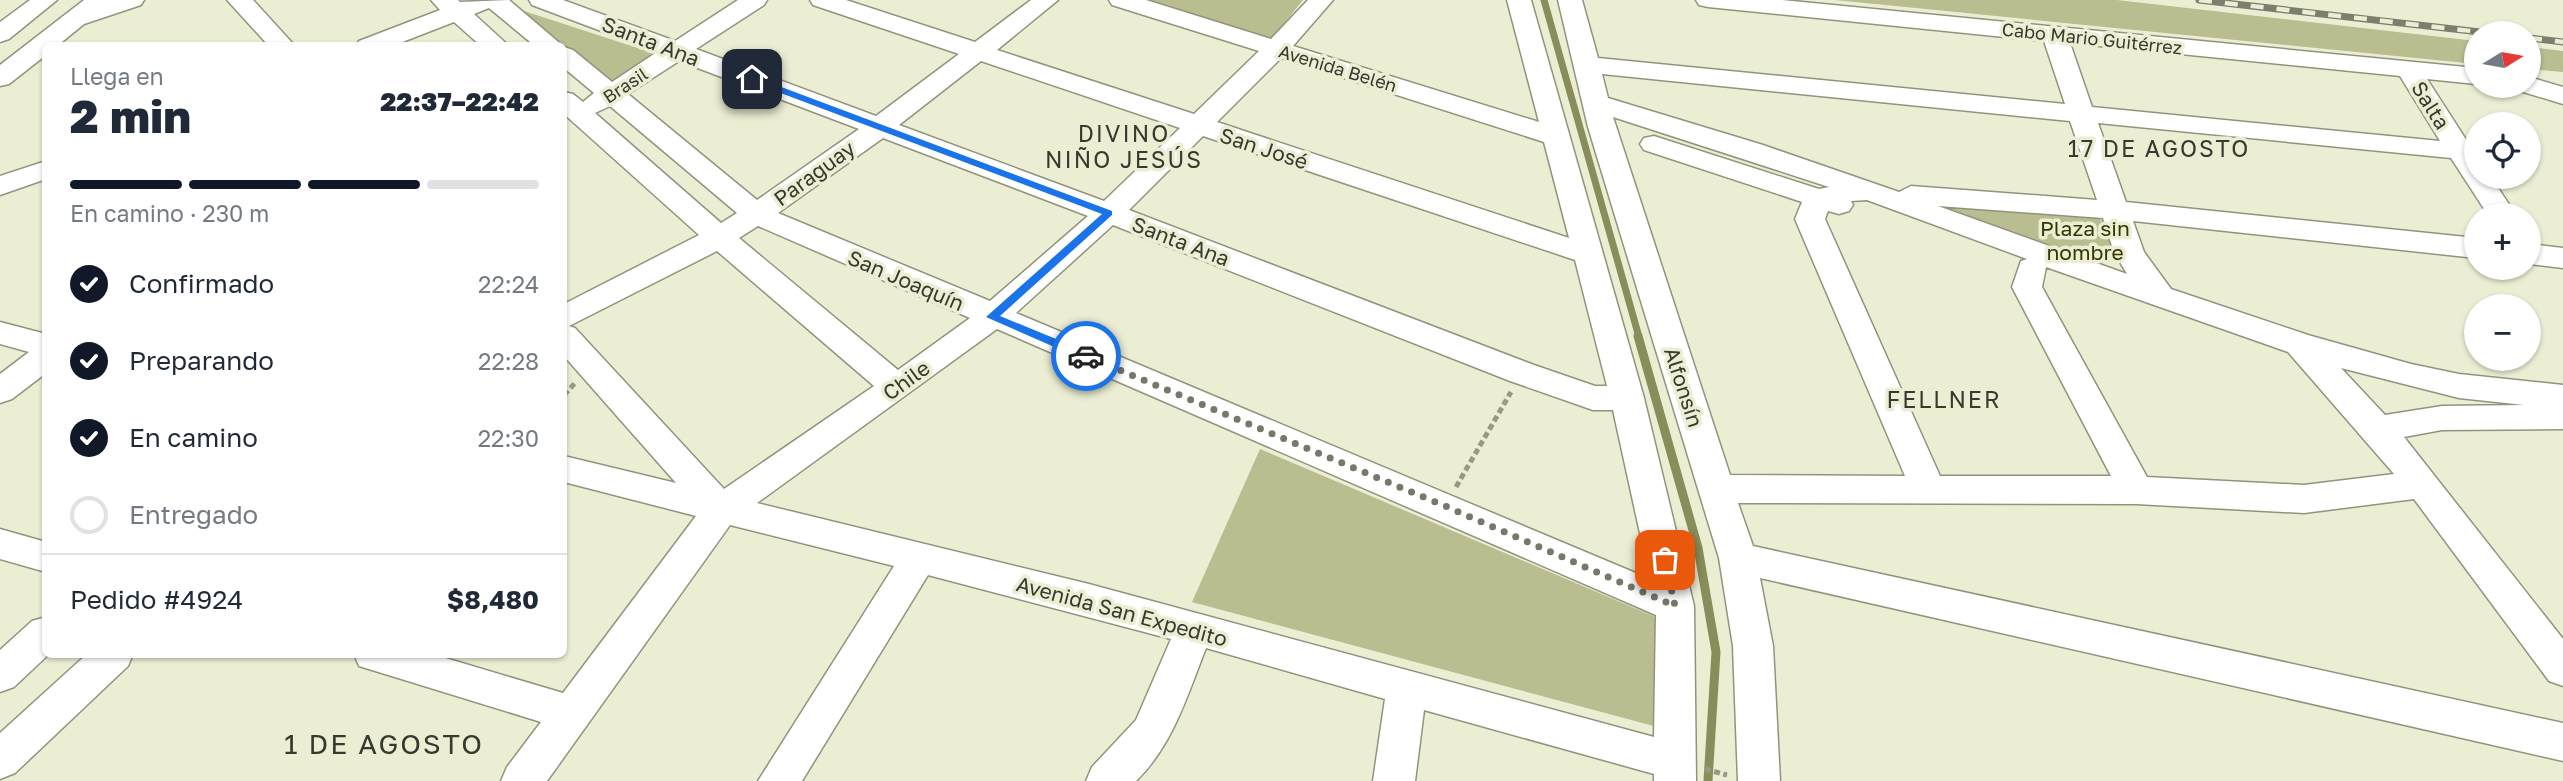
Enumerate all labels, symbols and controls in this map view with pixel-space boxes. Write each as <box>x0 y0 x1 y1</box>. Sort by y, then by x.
street label: Santa Ana <box>599 11 703 71</box>
street label: Cabo Mario Guitérrez <box>2001 18 2183 58</box>
north arrow <box>2464 21 2541 98</box>
map controls <box>2464 21 2541 371</box>
street label: Avenida Belén <box>1276 40 1400 96</box>
pin <box>722 49 782 109</box>
icon: home <box>733 60 771 98</box>
text: Llega en <box>70 62 164 90</box>
street label: Brasil <box>598 62 652 108</box>
street label: Salta <box>2406 76 2456 134</box>
text: 22:37–22:42 <box>380 86 539 117</box>
text: 2 min <box>70 88 191 143</box>
button: locate <box>2464 112 2541 189</box>
district label: DIVINO NIÑO JESÚS <box>1045 119 1203 173</box>
street label: San José <box>1217 122 1311 174</box>
district label: 17 DE AGOSTO <box>2068 134 2250 162</box>
street label: Paraguay <box>768 135 860 211</box>
text: En camino · 230 m <box>70 199 269 227</box>
button: + <box>2464 203 2541 280</box>
street label: Santa Ana <box>1129 211 1233 271</box>
park label: Plaza sin nombre <box>2040 215 2130 265</box>
street label: San Joaquín <box>844 244 968 316</box>
icon: check <box>70 265 108 303</box>
text: Confirmado <box>129 268 274 299</box>
text: 22:24 <box>478 270 539 298</box>
button: − <box>2464 294 2541 371</box>
courier <box>1051 321 1121 391</box>
icon: car <box>1067 337 1105 375</box>
icon: check <box>70 342 108 380</box>
street label: Alfonsín <box>1659 344 1709 430</box>
text: Preparando <box>129 345 274 376</box>
text: 22:28 <box>478 347 539 375</box>
street label: Chile <box>878 354 934 406</box>
district label: FELLNER <box>1886 385 2002 413</box>
icon: check <box>70 419 108 457</box>
text: En camino <box>129 422 258 453</box>
text: 22:30 <box>478 424 539 452</box>
text: Entregado <box>129 499 258 530</box>
pin <box>1635 530 1695 590</box>
icon: bag <box>1646 541 1684 579</box>
street label: Avenida San Expedito <box>1014 570 1230 652</box>
text: Pedido #4924 <box>70 584 243 615</box>
text: $8,480 <box>447 584 539 615</box>
district label: 1 DE AGOSTO <box>284 727 484 760</box>

